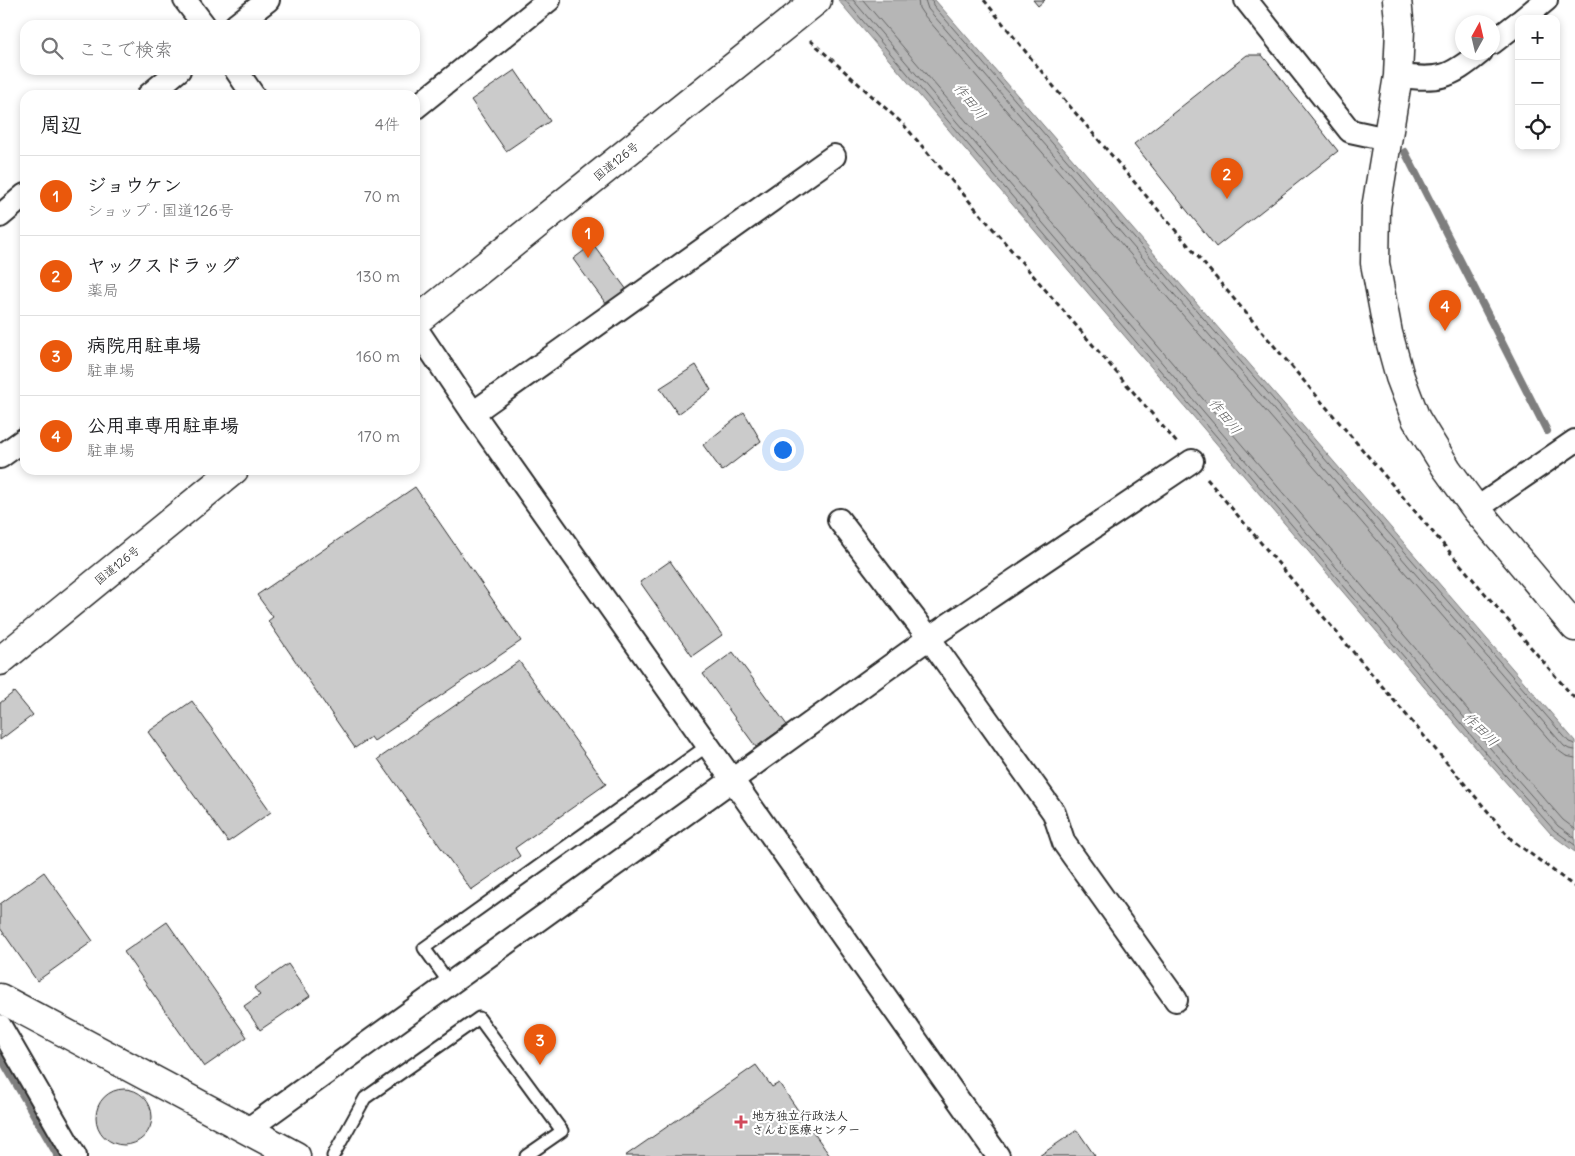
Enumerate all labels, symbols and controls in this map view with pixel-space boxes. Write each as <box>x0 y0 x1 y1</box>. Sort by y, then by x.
north arrow <box>1455 15 1500 60</box>
map controls <box>1515 15 1560 150</box>
button: + <box>1515 15 1560 60</box>
search box <box>20 20 420 75</box>
icon: search <box>38 34 66 62</box>
text: ここで検索 <box>78 37 173 61</box>
button: − <box>1515 60 1560 105</box>
water label: 作田川 <box>950 79 990 123</box>
button: locate <box>1515 105 1560 150</box>
text: 周辺 <box>40 111 82 138</box>
text: 4件 <box>375 114 400 134</box>
street label: 国道126号 <box>590 138 642 184</box>
pin: 2 <box>1211 158 1243 199</box>
text: ジョウケン <box>87 173 182 197</box>
text: 1 <box>53 186 59 206</box>
text: 70 m <box>364 186 400 206</box>
text: ショップ · 国道126号 <box>87 200 234 220</box>
pin: 1 <box>572 217 604 258</box>
text: ヤックスドラッグ <box>87 253 239 277</box>
text: 2 <box>52 266 60 286</box>
text: 130 m <box>356 266 400 286</box>
text: 薬局 <box>87 280 119 300</box>
pin: 4 <box>1429 290 1461 331</box>
text: 病院用駐車場 <box>87 333 201 357</box>
text: 3 <box>51 346 61 366</box>
text: 160 m <box>356 346 400 366</box>
text: 駐車場 <box>87 360 135 380</box>
water label: 作田川 <box>1205 394 1245 438</box>
text: 公用車専用駐車場 <box>87 413 239 437</box>
text: 4 <box>51 426 61 446</box>
text: 170 m <box>357 426 400 446</box>
your location <box>770 437 796 463</box>
text: 駐車場 <box>87 440 135 460</box>
street label: 国道126号 <box>91 542 143 588</box>
water label: 作田川 <box>1460 708 1502 750</box>
pin: 3 <box>524 1024 556 1065</box>
place label: 地方独立行政法人 さんむ医療センター <box>752 1108 860 1137</box>
marker: 地方独立行政法人 さんむ医療センター <box>734 1115 748 1129</box>

